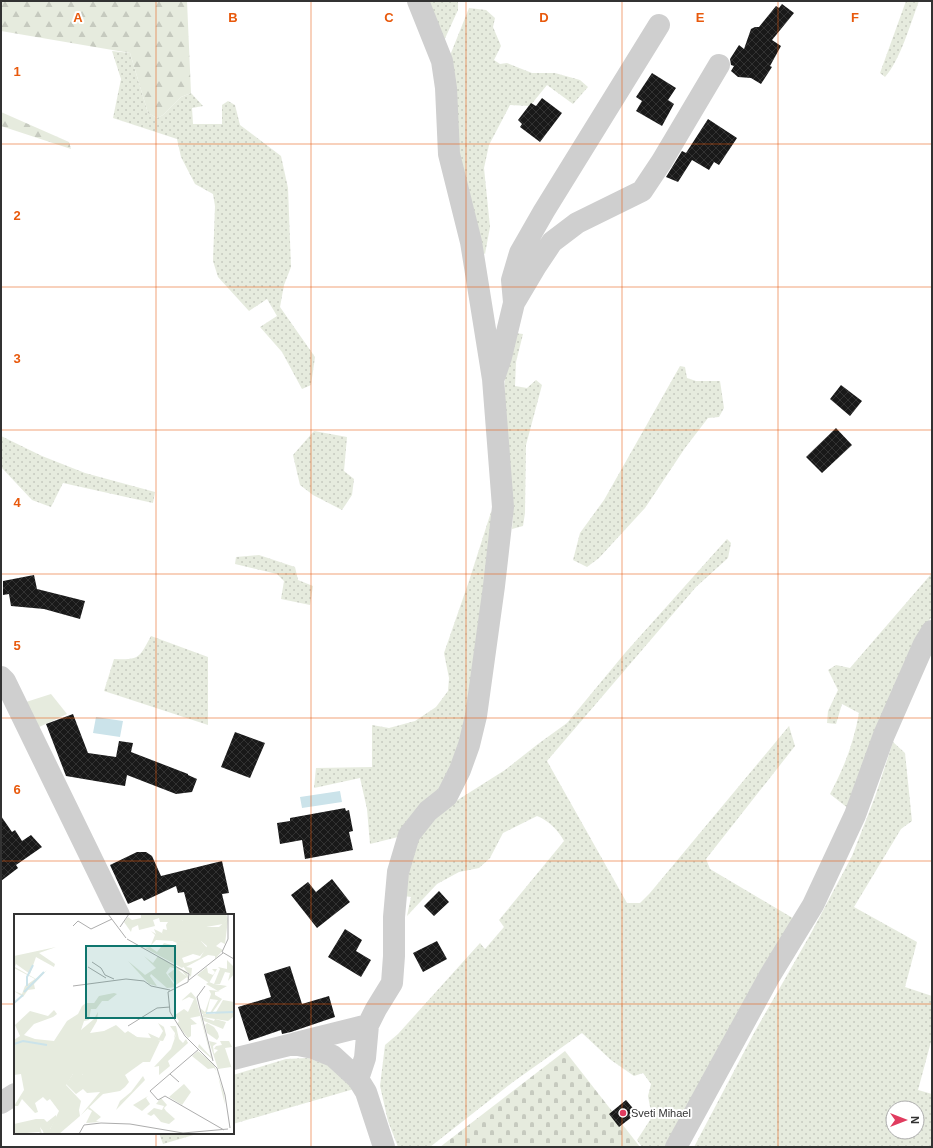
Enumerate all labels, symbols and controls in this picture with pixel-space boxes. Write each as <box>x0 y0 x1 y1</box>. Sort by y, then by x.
text: A <box>73 10 83 25</box>
text: B <box>228 10 238 25</box>
text: C <box>384 10 394 25</box>
text: D <box>539 10 549 25</box>
text: E <box>696 10 705 25</box>
text: F <box>851 10 859 25</box>
text: 1 <box>13 64 21 79</box>
text: 2 <box>13 208 21 223</box>
text: 3 <box>13 351 21 366</box>
text: 4 <box>13 495 21 510</box>
text: 5 <box>13 638 21 653</box>
text: 6 <box>13 782 21 797</box>
inset map <box>14 914 234 1134</box>
north arrow <box>885 1100 925 1140</box>
place label: Sveti Mihael <box>631 1107 691 1119</box>
marker: Sveti Mihael <box>618 1108 628 1118</box>
text: N <box>909 1116 921 1124</box>

